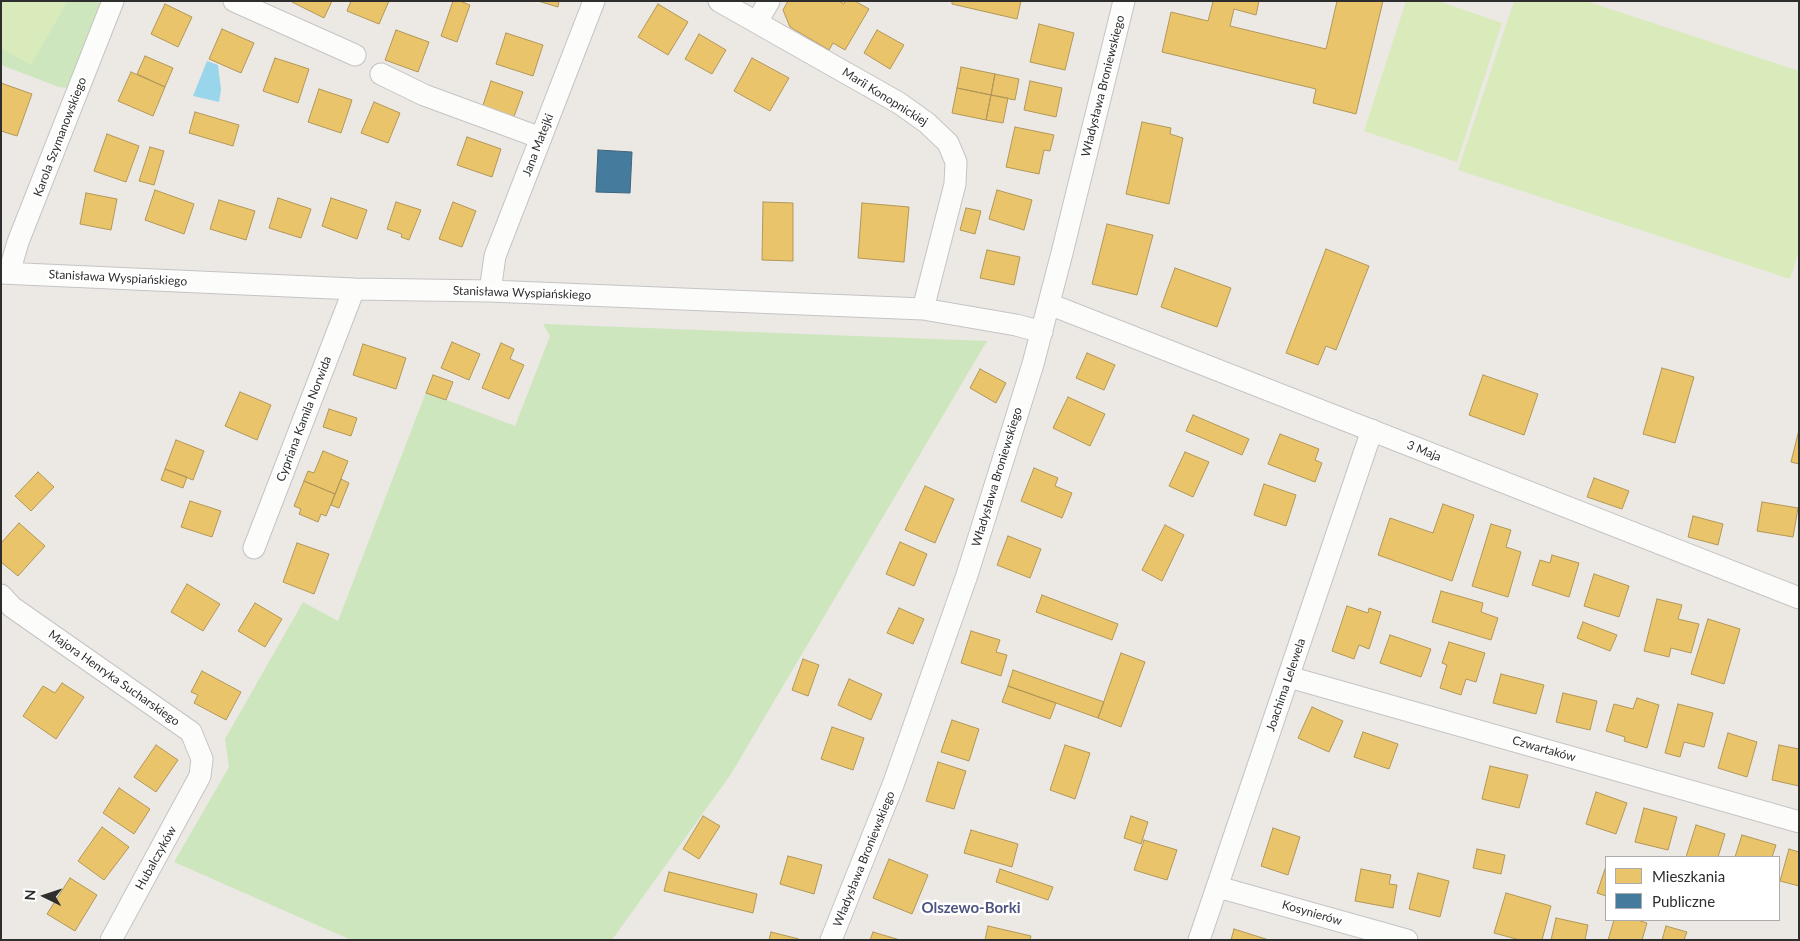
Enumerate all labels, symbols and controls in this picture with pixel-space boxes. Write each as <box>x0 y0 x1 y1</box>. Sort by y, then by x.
street label: Władysława Broniewskiego <box>1078 14 1128 158</box>
street label: Marii Konopnickiej <box>840 65 930 129</box>
street label: Karola Szymanowskiego <box>31 75 89 199</box>
street label: Jana Matejki <box>519 112 557 178</box>
street label: Stanisława Wyspiańskiego <box>48 267 188 289</box>
street label: Stanisława Wyspiańskiego <box>453 283 591 303</box>
street label: Cypriana Kamila Norwida <box>273 354 335 484</box>
street label: Władysława Broniewskiego <box>969 405 1025 549</box>
street label: 3 Maja <box>1405 438 1443 464</box>
street label: Majora Henryka Sucharskiego <box>46 627 182 729</box>
street label: Joachima Lelewela <box>1263 637 1309 733</box>
street label: Czwartaków <box>1511 733 1577 765</box>
street label: Władysława Broniewskiego <box>830 789 898 929</box>
street label: Hubalczyków <box>133 824 179 892</box>
legend <box>1605 856 1780 921</box>
text: Mieszkania <box>1652 867 1725 885</box>
north arrow <box>20 871 70 921</box>
text: N <box>21 889 38 901</box>
text: Publiczne <box>1652 892 1715 910</box>
street label: Kosynierów <box>1280 898 1344 928</box>
district label: Olszewo-Borki <box>922 899 1020 917</box>

